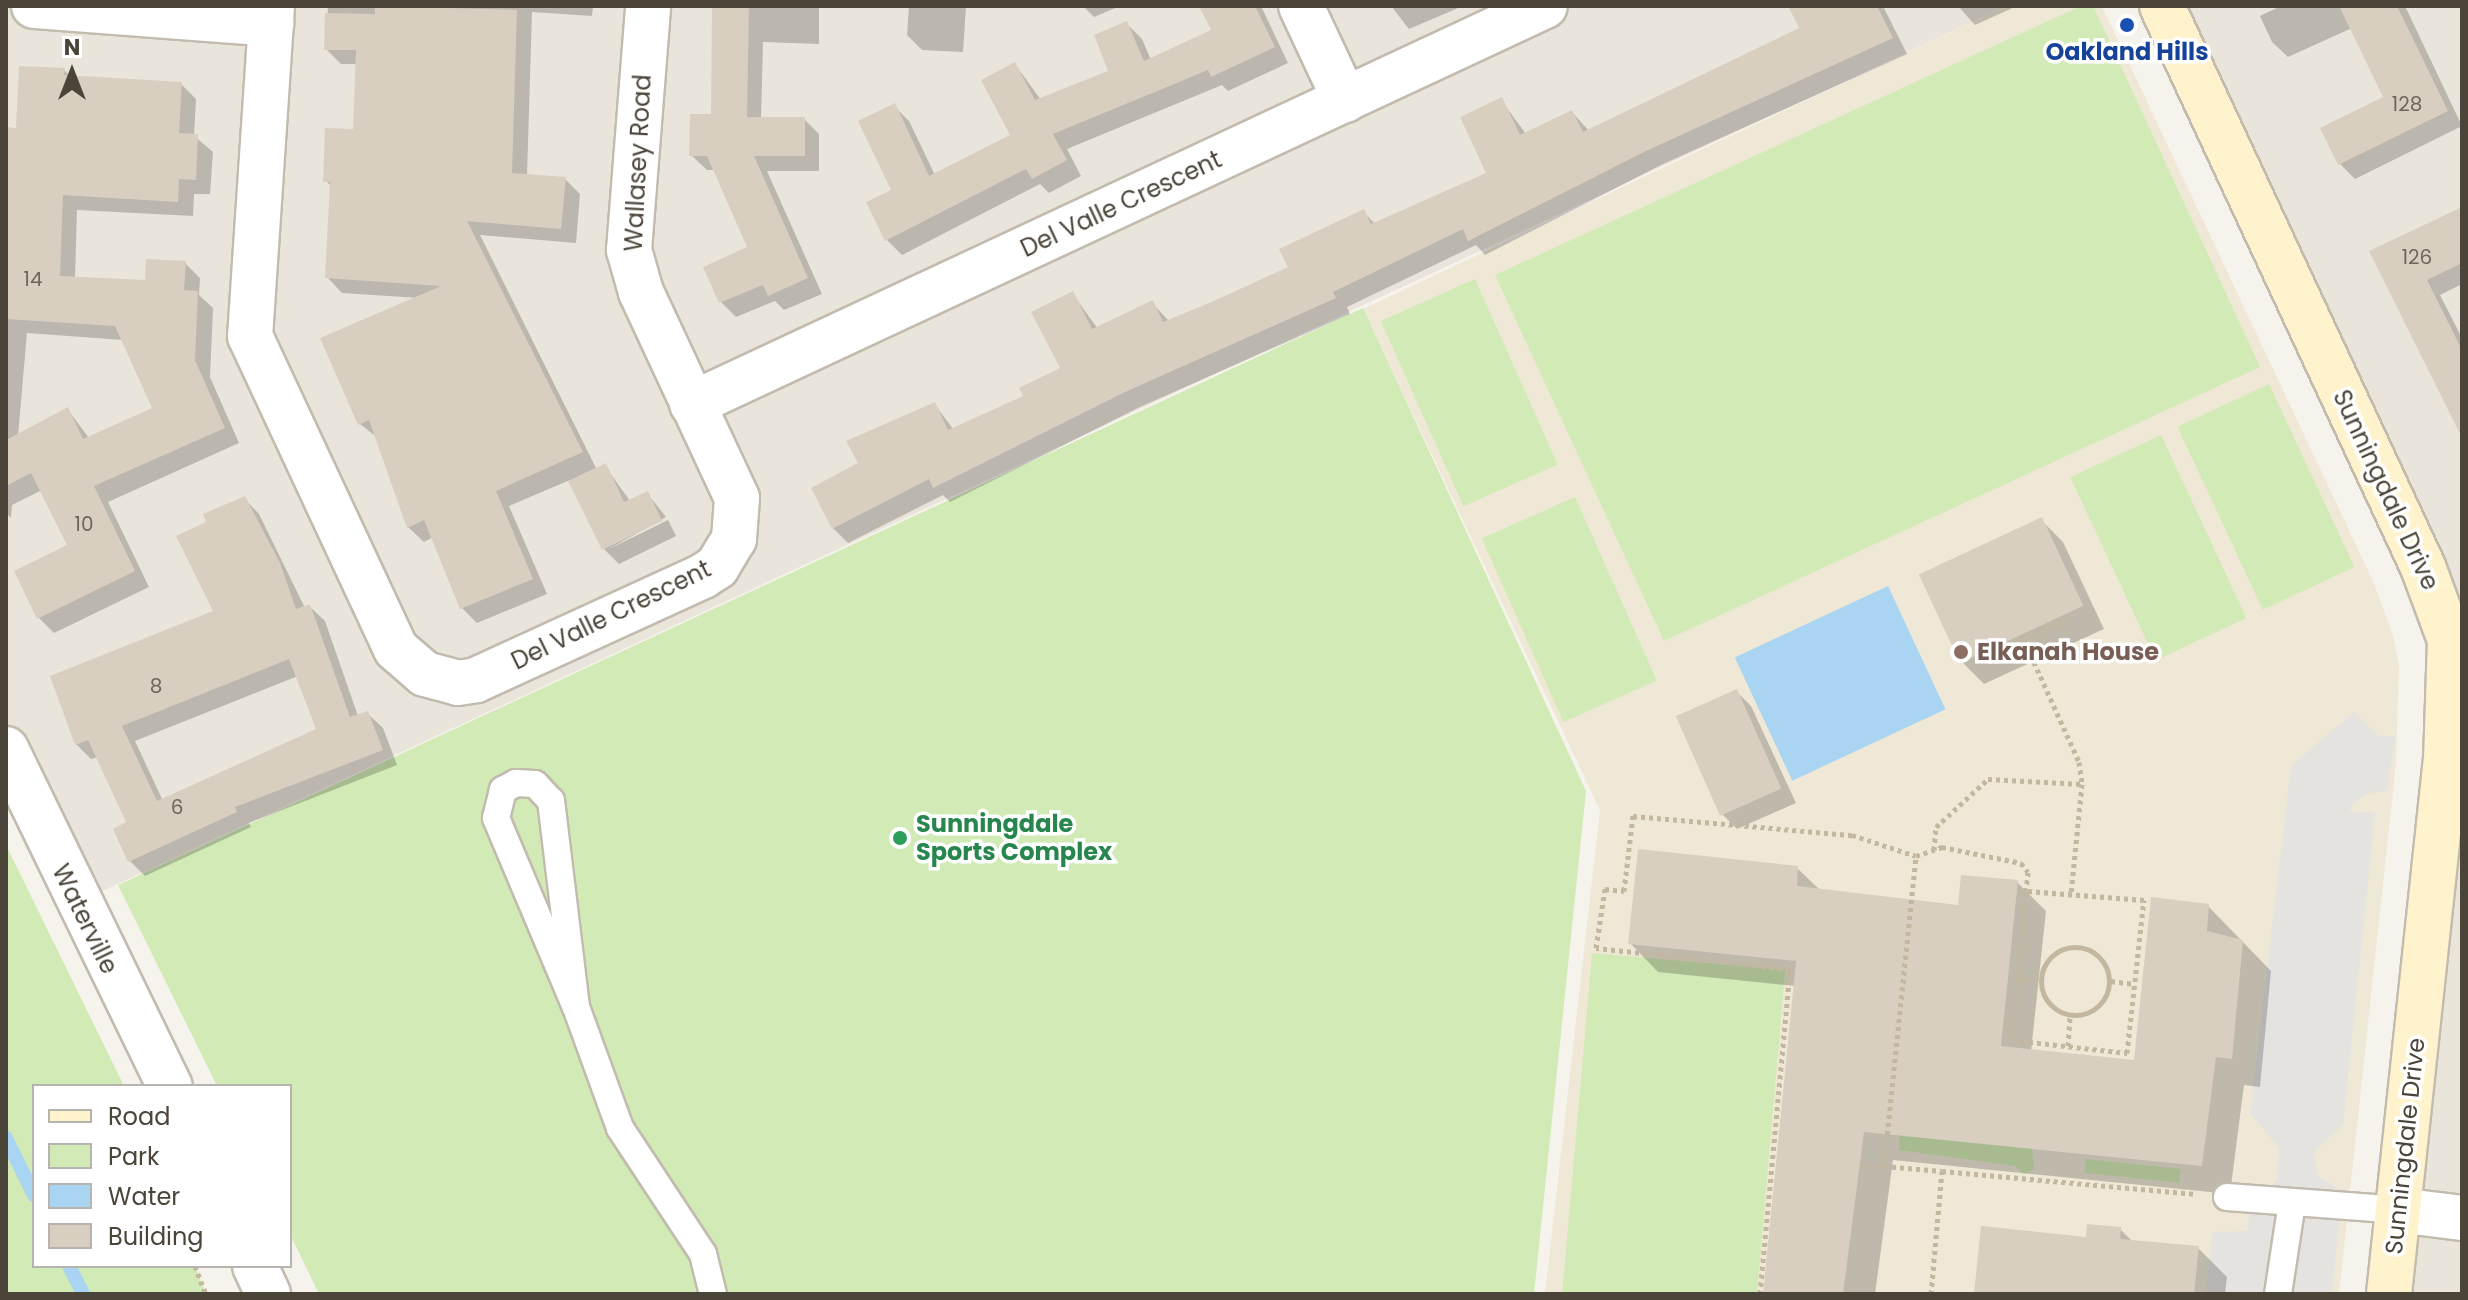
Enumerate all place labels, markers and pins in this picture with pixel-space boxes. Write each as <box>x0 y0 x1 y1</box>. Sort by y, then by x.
marker: Oakland Hills <box>2118 16 2136 34</box>
place label: Oakland Hills <box>2045 38 2209 66</box>
place label: Elkanah House <box>1977 638 2159 666</box>
marker: Elkanah House <box>1952 643 1970 661</box>
place label: Sunningdale Sports Complex <box>916 810 1112 866</box>
marker: Sunningdale Sports Complex <box>891 829 909 847</box>

